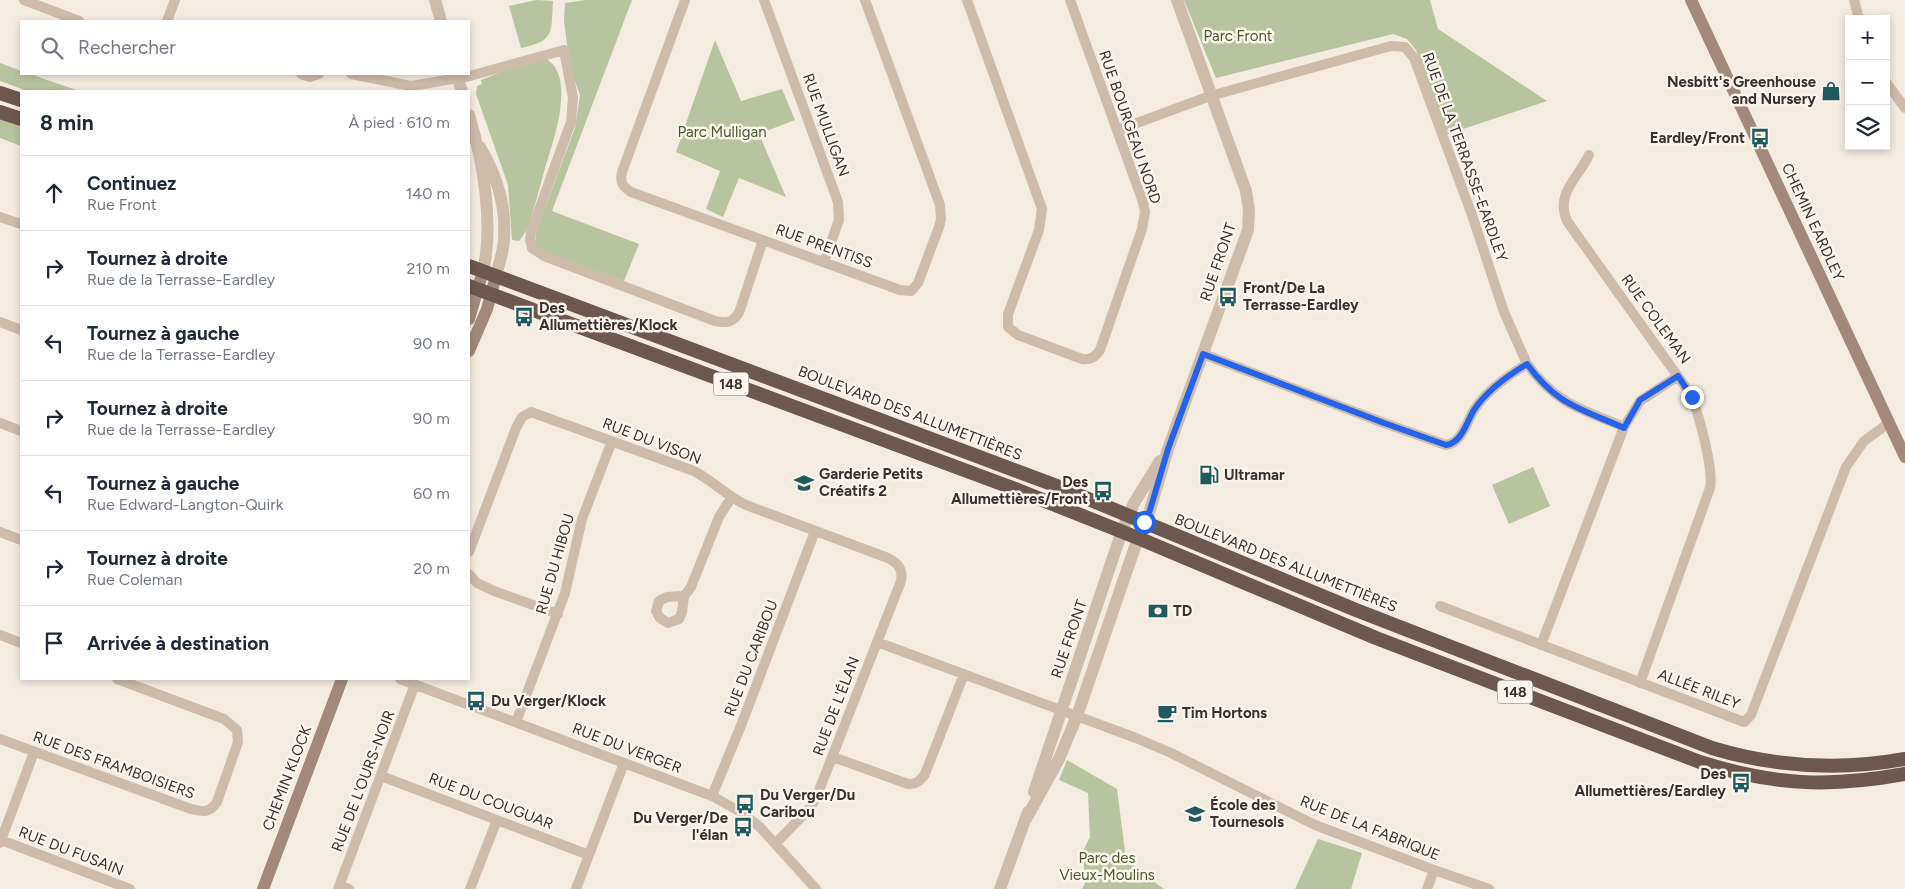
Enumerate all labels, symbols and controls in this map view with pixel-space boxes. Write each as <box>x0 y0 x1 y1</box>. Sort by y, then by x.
map controls <box>1845 15 1890 150</box>
button: + <box>1845 15 1890 60</box>
search box <box>20 20 470 75</box>
park label: Parc Front <box>1204 27 1273 45</box>
icon: search <box>38 34 66 62</box>
text: Rechercher <box>78 36 176 59</box>
street label: RUE BOURGEAU NORD <box>1095 48 1165 206</box>
street label: RUE DE LA TERRASSE-EARDLEY <box>1419 50 1511 264</box>
button: − <box>1845 60 1890 105</box>
street label: RUE MULLIGAN <box>799 71 853 179</box>
place label: Nesbitt's Greenhouse and Nursery <box>1667 73 1817 108</box>
shop icon: Nesbitt's Greenhouse and Nursery <box>1820 80 1842 102</box>
button: layers <box>1845 105 1890 150</box>
text: 8 min <box>40 110 94 135</box>
text: À pied · 610 m <box>348 113 450 132</box>
park label: Parc Mulligan <box>677 123 767 141</box>
bus stop icon: Eardley/Front <box>1749 127 1771 149</box>
place label: Eardley/Front <box>1650 129 1745 147</box>
street label: CHEMIN EARDLEY <box>1778 160 1848 284</box>
text: Continuez <box>87 172 176 195</box>
icon: ahead <box>40 179 68 207</box>
text: 140 m <box>406 184 450 203</box>
text: Rue Front <box>87 195 157 214</box>
street label: RUE PRENTISS <box>773 220 875 272</box>
street label: RUE FRONT <box>1196 220 1240 304</box>
text: Tournez à droite <box>87 247 228 270</box>
icon: right <box>40 254 68 282</box>
text: 210 m <box>407 259 450 278</box>
text: Rue de la Terrasse-Eardley <box>87 270 275 289</box>
street label: RUE COLEMAN <box>1618 271 1694 367</box>
place label: Front/De La Terrasse-Eardley <box>1243 279 1359 314</box>
bus stop icon: Front/De La Terrasse-Eardley <box>1217 286 1239 308</box>
place label: Des Allumettières/Klock <box>539 299 677 334</box>
bus stop icon: Des Allumettières/Klock <box>513 306 535 328</box>
text: Tournez à gauche <box>87 322 239 345</box>
icon: left <box>40 329 68 357</box>
text: 90 m <box>413 334 450 353</box>
text: Rue de la Terrasse-Eardley <box>87 345 275 364</box>
street label: BOULEVARD DES ALLUMETTIÈRES <box>795 362 1025 464</box>
road number: 148 <box>714 372 748 396</box>
route end <box>1681 386 1704 409</box>
text: Tournez à droite <box>87 397 228 420</box>
icon: right <box>40 404 68 432</box>
text: 90 m <box>413 409 450 428</box>
street label: RUE DU VISON <box>600 414 704 468</box>
text: Rue de la Terrasse-Eardley <box>87 420 275 439</box>
fuel station icon: Ultramar <box>1198 464 1220 486</box>
place label: Garderie Petits Créatifs 2 <box>819 465 923 500</box>
place label: Ultramar <box>1224 466 1285 484</box>
text: Tournez à gauche <box>87 472 239 495</box>
school or university icon: Garderie Petits Créatifs 2 <box>793 472 815 494</box>
place label: Des Allumettières/Front <box>951 473 1088 508</box>
icon: left <box>40 479 68 507</box>
bus stop icon: Des Allumettières/Front <box>1092 480 1114 502</box>
text: 60 m <box>413 484 450 503</box>
text: Rue Edward-Langton-Quirk <box>87 495 283 514</box>
street label: BOULEVARD DES ALLUMETTIÈRES <box>1172 510 1400 616</box>
route start <box>1133 511 1156 534</box>
street label: RUE DU HIBOU <box>532 512 578 616</box>
text: Tournez à droite <box>87 547 228 570</box>
icon: right <box>40 554 68 582</box>
text: 20 m <box>413 559 450 578</box>
text: Rue Coleman <box>87 570 182 589</box>
street label: RUE DU CARIBOU <box>721 597 781 719</box>
street label: RUE FRONT <box>1047 597 1091 681</box>
bank icon: TD <box>1147 600 1169 622</box>
place label: TD <box>1173 602 1192 620</box>
icon: arrive <box>40 629 68 657</box>
text: Arrivée à destination <box>87 632 269 655</box>
street label: RUE DE L'ÉLAN <box>809 654 863 758</box>
street label: ALLÉE RILEY <box>1655 665 1743 713</box>
road number: 148 <box>1498 680 1532 704</box>
bus stop icon: Du Verger/Klock <box>465 690 487 712</box>
place label: Du Verger/Klock <box>491 692 606 710</box>
cafe icon: Tim Hortons <box>1156 702 1178 724</box>
place label: Tim Hortons <box>1182 704 1267 722</box>
street label: RUE DE L'OURS-NOIR <box>328 708 398 854</box>
street label: RUE DU VERGER <box>570 719 684 777</box>
street label: CHEMIN KLOCK <box>259 722 316 833</box>
street label: RUE DES FRAMBOISIERS <box>31 727 197 803</box>
place label: Des Allumettières/Eardley <box>1574 765 1726 800</box>
street label: RUE DU COUGUAR <box>426 769 556 833</box>
bus stop icon: Des Allumettières/Eardley <box>1730 772 1752 794</box>
place label: Du Verger/Du Caribou <box>760 786 855 821</box>
street label: RUE DE LA FABRIQUE <box>1297 792 1443 864</box>
bus stop icon: Du Verger/Du Caribou <box>734 793 756 815</box>
place label: École des Tournesols <box>1210 796 1284 831</box>
school or university icon: École des Tournesols <box>1184 803 1206 825</box>
place label: Du Verger/De l'élan <box>633 809 729 844</box>
bus stop icon: Du Verger/De l'élan <box>732 816 754 838</box>
street label: RUE DU FUSAIN <box>16 823 126 879</box>
park label: Parc des Vieux-Moulins <box>1059 849 1155 884</box>

